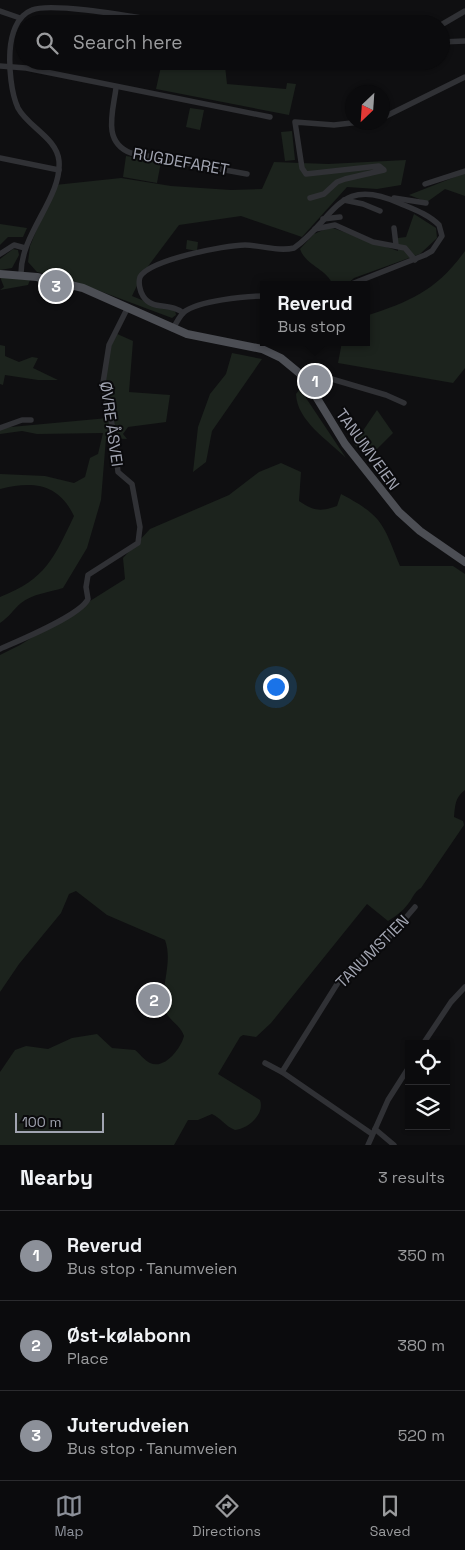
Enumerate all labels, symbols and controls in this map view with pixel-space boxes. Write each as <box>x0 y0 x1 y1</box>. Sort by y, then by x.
search box <box>15 15 450 70</box>
icon: search <box>33 29 61 57</box>
text: Search here <box>73 30 183 55</box>
north arrow <box>345 85 390 130</box>
street label: RUGDEFARET <box>131 143 231 180</box>
pin: 3 <box>40 267 72 305</box>
popup <box>260 281 370 346</box>
text: Reverud <box>277 291 353 316</box>
text: Bus stop <box>277 316 346 337</box>
pin: 1 <box>299 362 331 400</box>
street label: ØVRE ÅSVEI <box>95 380 128 468</box>
street label: TANUMVEIEN <box>331 404 404 494</box>
your location <box>263 674 289 700</box>
street label: TANUMSTIEN <box>331 910 414 993</box>
pin: 2 <box>138 981 170 1019</box>
map controls <box>405 1040 450 1130</box>
button: locate <box>405 1040 450 1085</box>
button: layers <box>405 1085 450 1130</box>
scale bar <box>15 1110 104 1133</box>
text: 100 m <box>22 1113 61 1131</box>
text: Nearby <box>20 1164 93 1191</box>
text: 3 results <box>378 1167 445 1188</box>
text: Reverud <box>67 1233 142 1258</box>
text: 1 <box>32 1245 40 1266</box>
text: 350 m <box>398 1245 445 1266</box>
text: Bus stop · Tanumveien <box>67 1258 237 1279</box>
text: Øst-kølabonn <box>67 1323 191 1348</box>
text: 2 <box>31 1335 41 1356</box>
text: 380 m <box>397 1335 445 1356</box>
text: Place <box>67 1348 109 1369</box>
text: Juterudveien <box>67 1413 189 1438</box>
text: 3 <box>31 1425 41 1446</box>
text: 520 m <box>398 1425 445 1446</box>
text: Bus stop · Tanumveien <box>67 1438 237 1459</box>
tab: Map <box>54 1492 84 1540</box>
tab: Directions <box>192 1492 261 1540</box>
tab: Saved <box>370 1492 411 1540</box>

